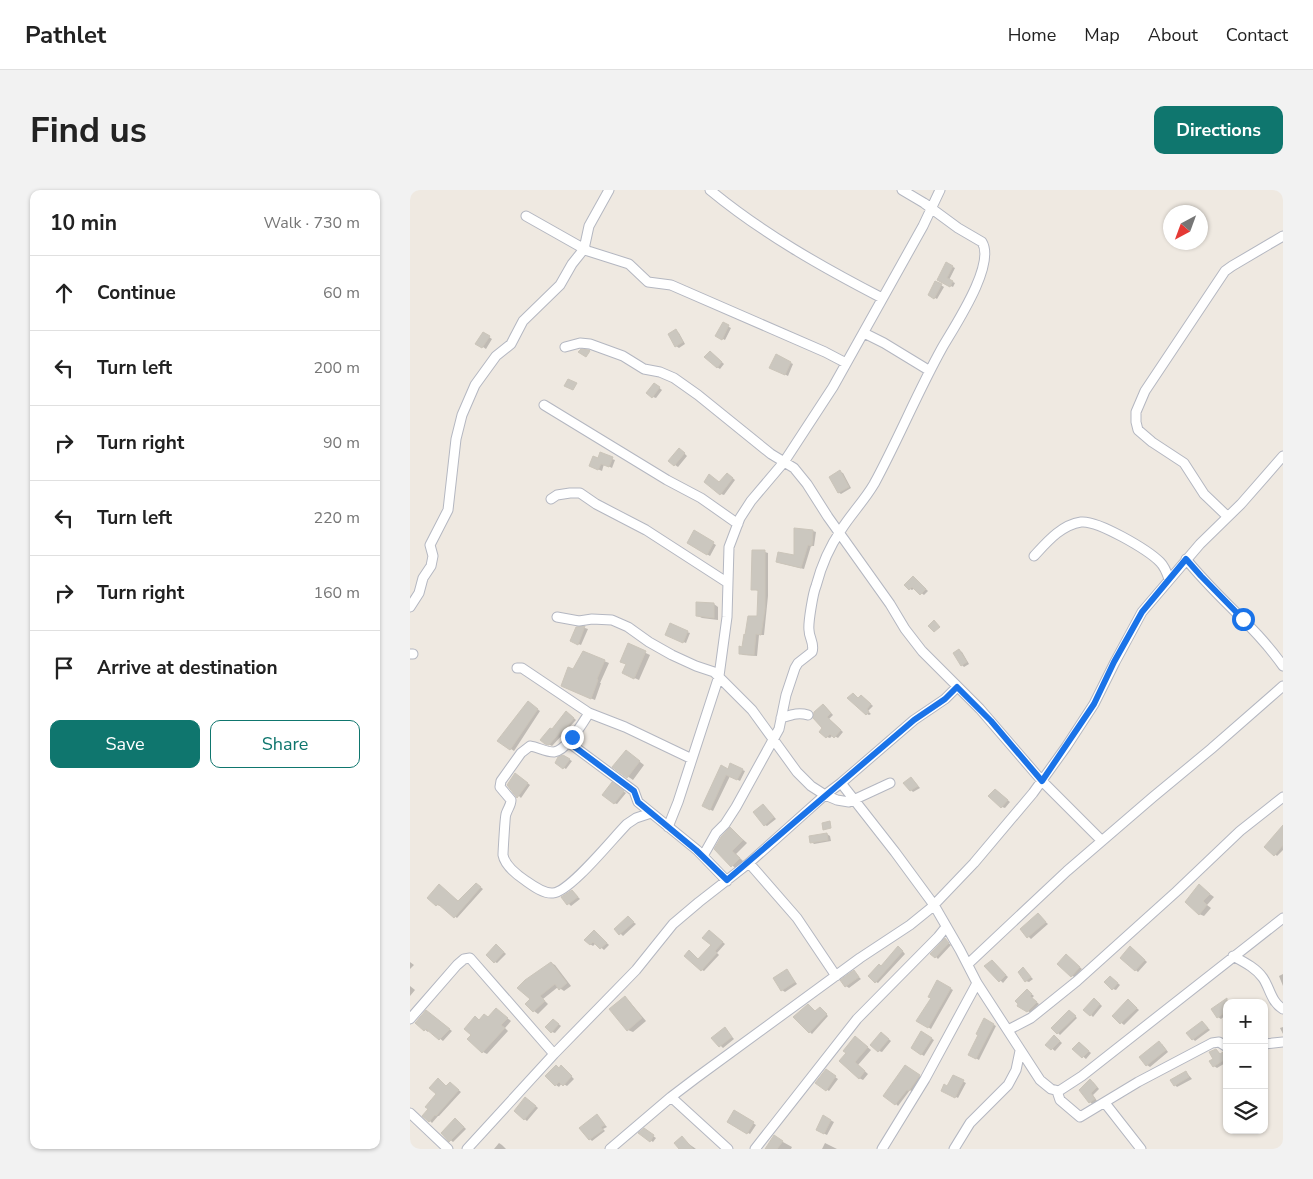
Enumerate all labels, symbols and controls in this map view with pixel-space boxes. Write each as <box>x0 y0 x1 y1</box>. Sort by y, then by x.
text: Pathlet <box>25 19 106 51</box>
text: Home <box>1008 23 1056 47</box>
text: Map <box>1084 23 1120 47</box>
text: About <box>1148 23 1198 47</box>
text: Contact <box>1226 23 1288 47</box>
button: Directions <box>1154 106 1283 154</box>
text: Find us <box>30 107 147 154</box>
north arrow <box>1163 205 1208 250</box>
text: 10 min <box>50 209 117 237</box>
text: Walk · 730 m <box>264 212 360 234</box>
icon: ahead <box>50 279 78 307</box>
text: Continue <box>97 280 176 306</box>
text: 60 m <box>323 282 360 304</box>
icon: left <box>50 354 78 382</box>
text: Turn left <box>97 355 172 381</box>
text: 200 m <box>313 357 360 379</box>
icon: right <box>50 429 78 457</box>
text: Turn right <box>97 430 184 456</box>
text: 90 m <box>323 432 360 454</box>
icon: left <box>50 504 78 532</box>
text: Turn left <box>97 505 172 531</box>
text: 220 m <box>313 507 360 529</box>
icon: right <box>50 579 78 607</box>
text: Turn right <box>97 580 184 606</box>
text: 160 m <box>313 582 360 604</box>
route start <box>1232 608 1255 631</box>
icon: arrive <box>50 654 78 682</box>
text: Arrive at destination <box>97 655 278 681</box>
button: Save <box>50 720 200 768</box>
button: Share <box>210 720 360 768</box>
route end <box>561 726 584 749</box>
map controls <box>1223 999 1268 1134</box>
button: + <box>1223 999 1268 1044</box>
button: − <box>1223 1044 1268 1089</box>
button: layers <box>1223 1089 1268 1134</box>

